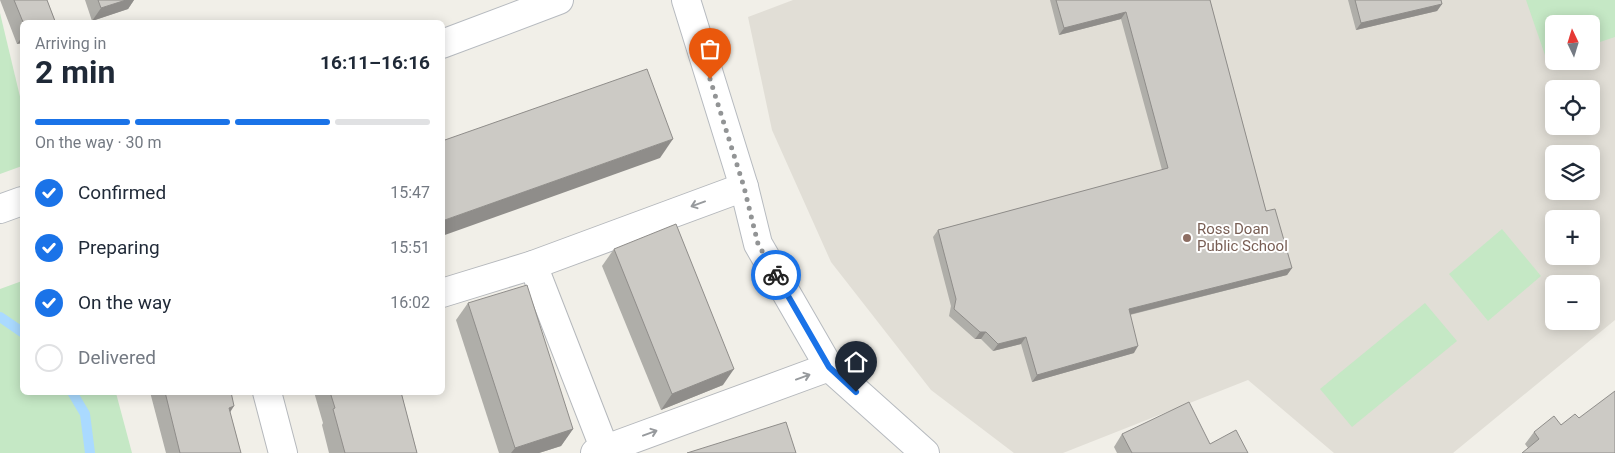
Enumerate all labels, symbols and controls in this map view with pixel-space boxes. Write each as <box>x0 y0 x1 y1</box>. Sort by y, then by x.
north arrow <box>1545 15 1600 70</box>
map controls <box>1545 15 1600 330</box>
pin <box>689 28 731 79</box>
text: Arriving in <box>35 34 106 53</box>
icon: bag <box>696 35 724 63</box>
text: 16:11–16:16 <box>320 51 430 74</box>
text: 2 min <box>35 53 115 91</box>
button: locate <box>1545 80 1600 135</box>
text: On the way · 30 m <box>35 133 162 152</box>
button: layers <box>1545 145 1600 200</box>
icon: check <box>35 179 63 207</box>
text: Confirmed <box>78 181 166 204</box>
text: 15:47 <box>390 183 430 202</box>
one-way arrow <box>691 200 706 209</box>
button: + <box>1545 210 1600 265</box>
place label: Ross Doan Public School <box>1197 220 1288 255</box>
marker: Ross Doan Public School <box>1181 232 1193 244</box>
icon: check <box>35 234 63 262</box>
text: Preparing <box>78 236 160 259</box>
text: 15:51 <box>390 238 430 257</box>
courier <box>751 250 801 300</box>
icon: bike <box>762 261 790 289</box>
button: − <box>1545 275 1600 330</box>
icon: check <box>35 289 63 317</box>
text: On the way <box>78 291 171 314</box>
text: 16:02 <box>390 293 430 312</box>
pin <box>835 341 877 392</box>
text: Delivered <box>78 346 156 369</box>
icon: home <box>842 348 870 376</box>
one-way arrow <box>795 372 810 381</box>
one-way arrow <box>642 428 658 437</box>

